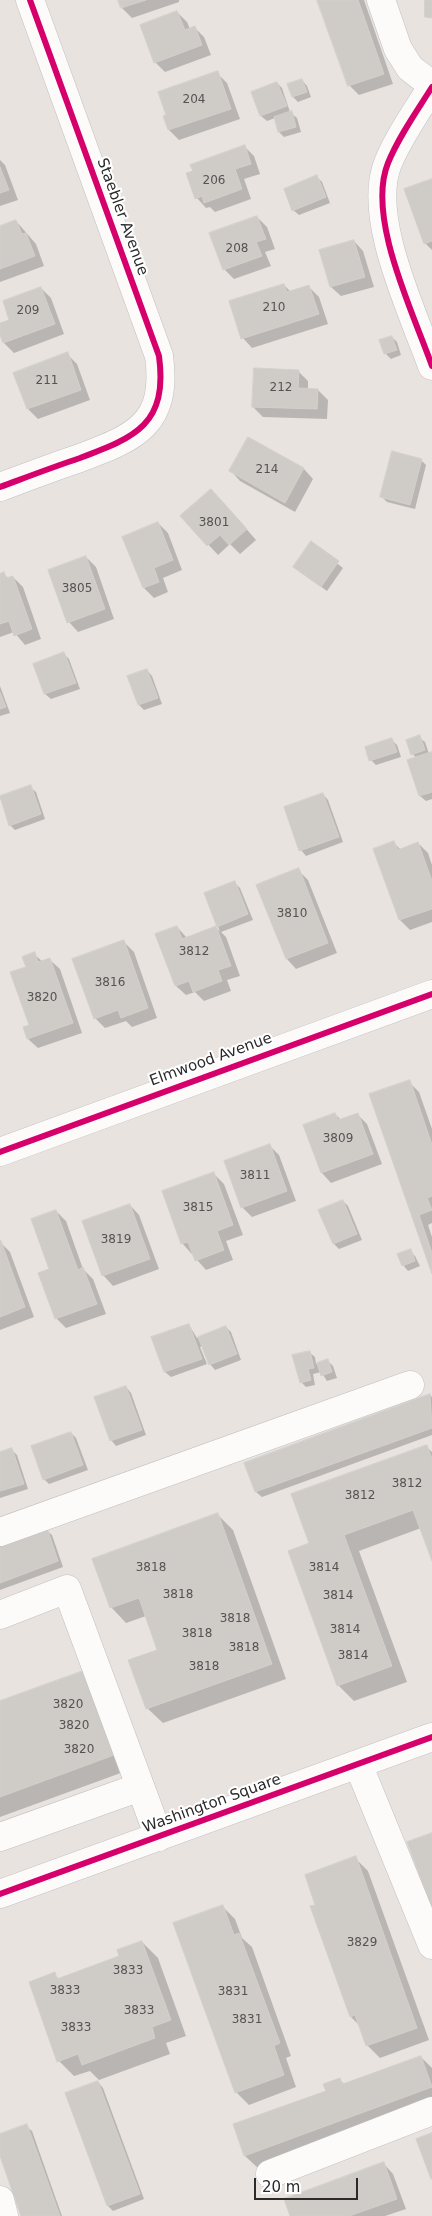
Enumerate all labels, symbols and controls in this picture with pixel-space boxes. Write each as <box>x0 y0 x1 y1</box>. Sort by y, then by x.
house number: 204 <box>183 93 205 107</box>
street label: Staebler Avenue <box>92 156 152 278</box>
house number: 206 <box>203 174 225 188</box>
house number: 208 <box>226 242 248 256</box>
house number: 210 <box>263 301 285 315</box>
house number: 209 <box>17 304 39 318</box>
house number: 211 <box>36 374 58 388</box>
house number: 212 <box>270 381 292 395</box>
house number: 214 <box>256 463 278 477</box>
house number: 3801 <box>199 516 229 530</box>
house number: 3805 <box>62 582 92 596</box>
house number: 3810 <box>277 907 307 921</box>
house number: 3812 <box>179 945 209 959</box>
house number: 3816 <box>95 976 125 990</box>
house number: 3820 <box>27 991 57 1005</box>
street label: Elmwood Avenue <box>147 1029 275 1091</box>
house number: 3809 <box>323 1132 353 1146</box>
house number: 3811 <box>240 1169 270 1183</box>
house number: 3815 <box>183 1201 213 1215</box>
house number: 3819 <box>101 1233 131 1247</box>
house number: 3812 <box>392 1477 422 1491</box>
house number: 3812 <box>345 1489 375 1503</box>
house number: 3818 <box>136 1561 166 1575</box>
house number: 3814 <box>309 1561 339 1575</box>
house number: 3818 <box>163 1588 193 1602</box>
house number: 3814 <box>323 1589 353 1603</box>
house number: 3818 <box>220 1612 250 1626</box>
house number: 3814 <box>330 1623 360 1637</box>
house number: 3818 <box>182 1627 212 1641</box>
house number: 3818 <box>229 1641 259 1655</box>
house number: 3814 <box>338 1649 368 1663</box>
house number: 3818 <box>189 1660 219 1674</box>
house number: 3820 <box>53 1698 83 1712</box>
house number: 3820 <box>59 1719 89 1733</box>
house number: 3820 <box>64 1743 94 1757</box>
street label: Washington Square <box>140 1771 284 1837</box>
house number: 3829 <box>347 1936 377 1950</box>
house number: 3833 <box>113 1964 143 1978</box>
house number: 3833 <box>50 1984 80 1998</box>
house number: 3831 <box>218 1985 248 1999</box>
house number: 3833 <box>124 2004 154 2018</box>
house number: 3831 <box>232 2013 262 2027</box>
house number: 3833 <box>61 2021 91 2035</box>
scale bar <box>257 2168 361 2200</box>
text: 20 m <box>262 2178 300 2196</box>

